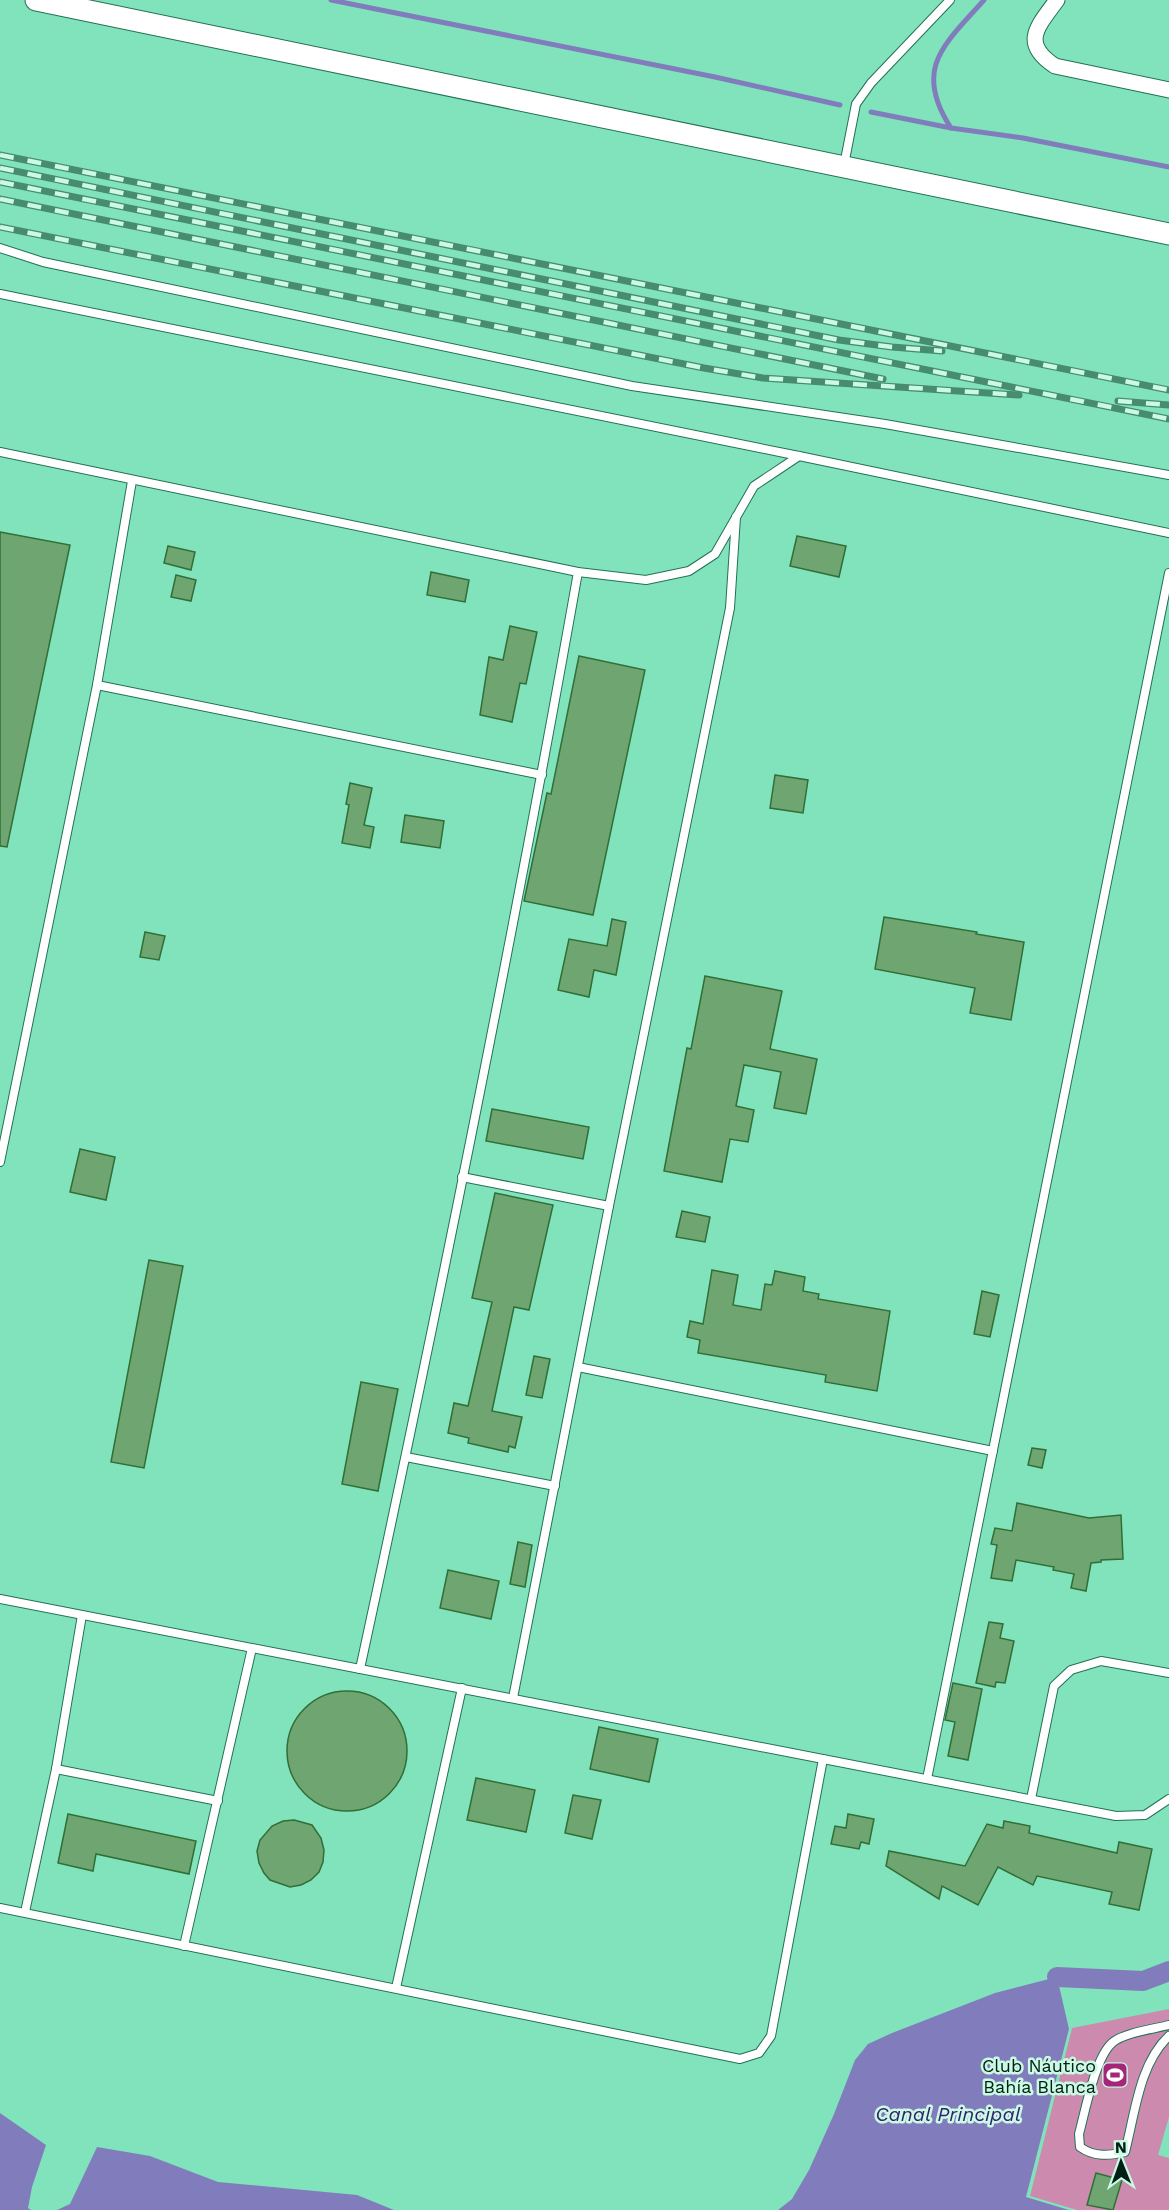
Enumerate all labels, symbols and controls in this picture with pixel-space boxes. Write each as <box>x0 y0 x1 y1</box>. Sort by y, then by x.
place label: Club Náutico Bahía Blanca <box>982 2055 1096 2097</box>
sports icon: Club Náutico Bahía Blanca <box>1100 2060 1130 2090</box>
water label: Canal Principal <box>875 2102 1021 2126</box>
north arrow <box>1091 2132 1151 2192</box>
text: N <box>1115 2138 1127 2157</box>

